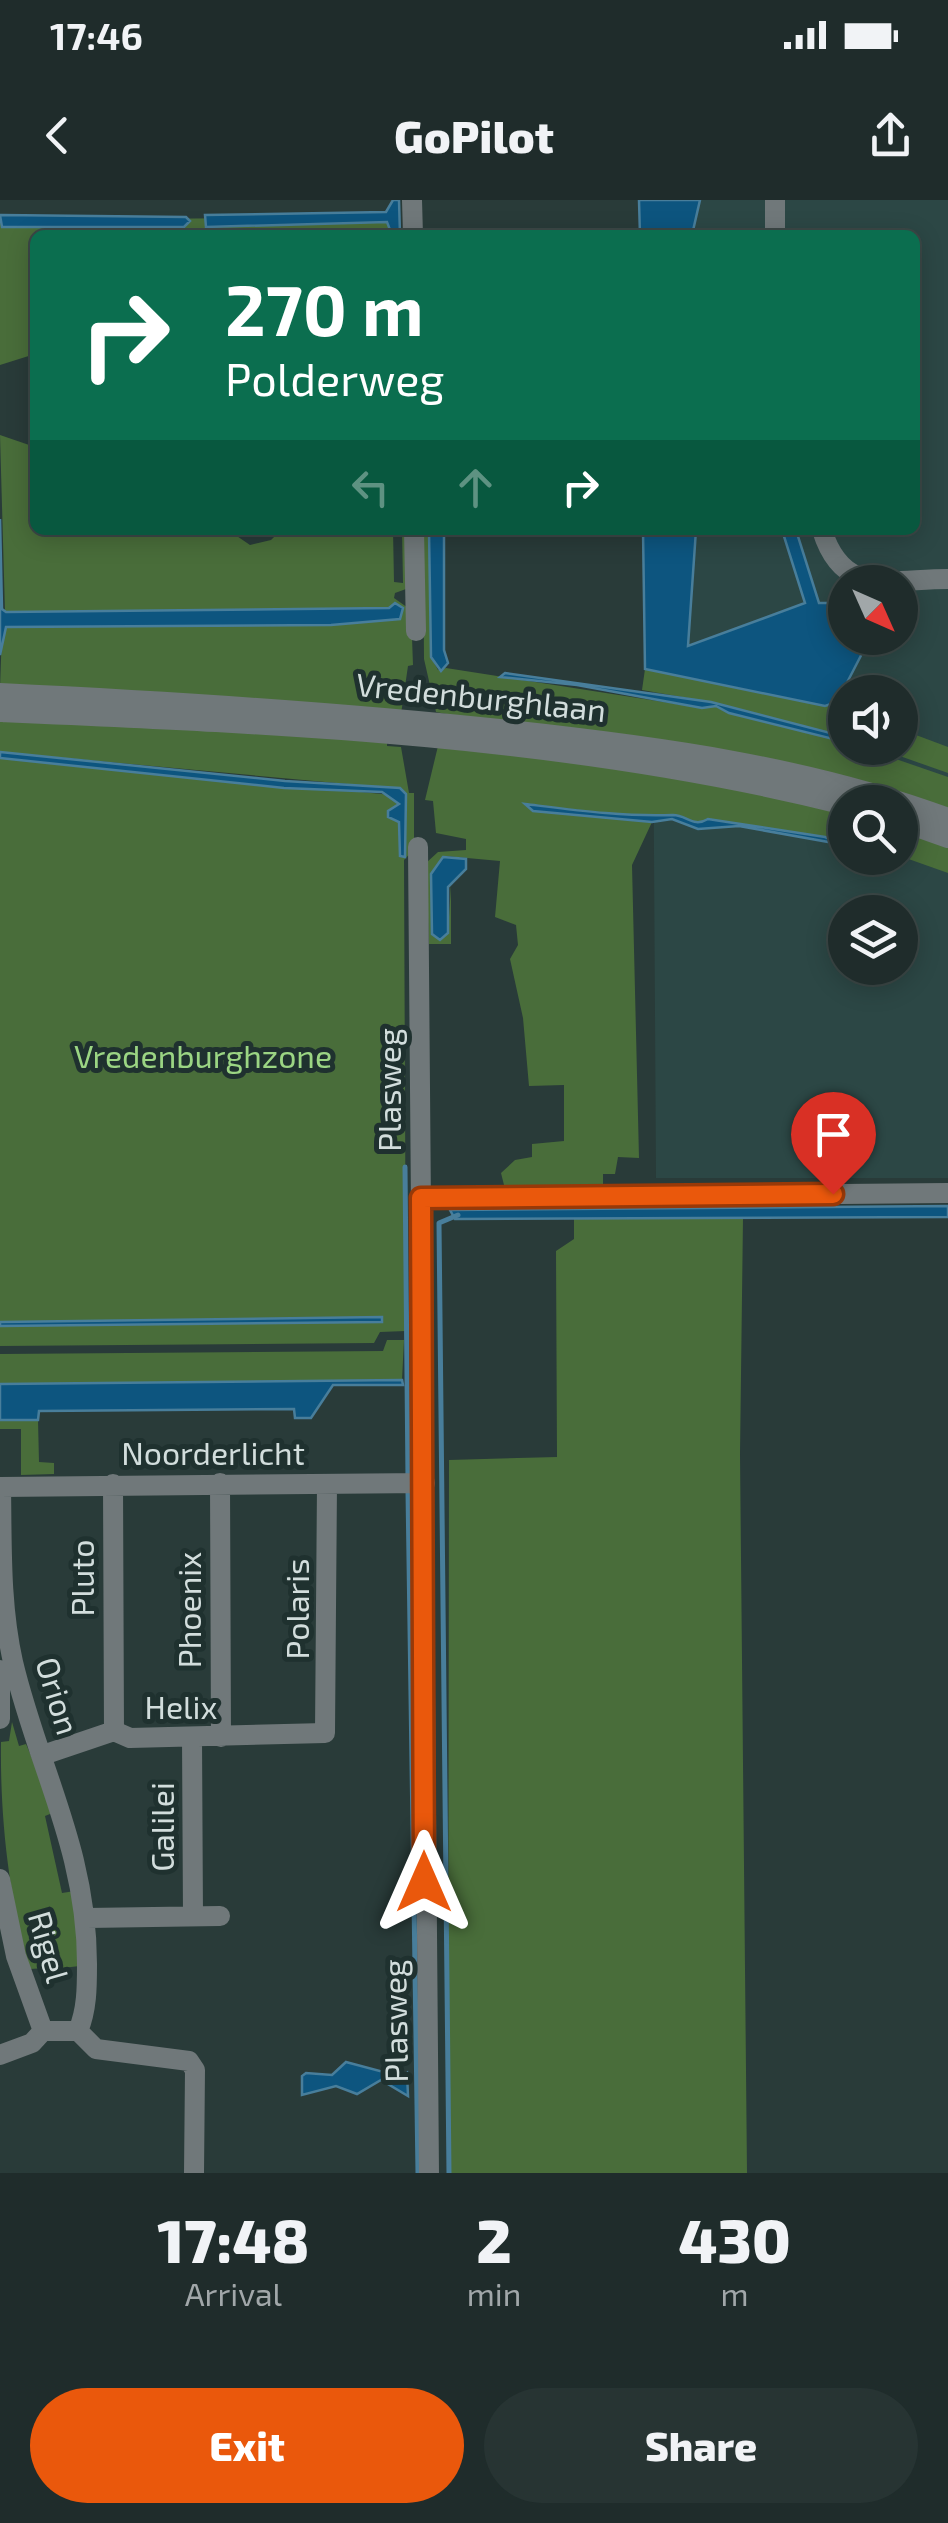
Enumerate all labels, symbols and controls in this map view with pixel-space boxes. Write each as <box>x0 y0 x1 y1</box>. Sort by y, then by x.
text: 17:46 <box>50 12 143 58</box>
icon: back <box>30 108 85 163</box>
text: GoPilot <box>394 108 554 162</box>
icon: share <box>863 108 918 163</box>
text: 270 m <box>225 266 424 350</box>
icon: right <box>60 270 190 400</box>
text: Polderweg <box>225 351 444 405</box>
icon: left <box>343 460 398 515</box>
icon: ahead <box>448 460 503 515</box>
icon: right <box>553 460 608 515</box>
north arrow <box>828 565 918 655</box>
map controls <box>828 565 918 985</box>
street label: Vredenburghlaan <box>354 664 608 728</box>
button: sound <box>828 675 918 765</box>
button: search <box>828 785 918 875</box>
button: layers <box>828 895 918 985</box>
street label: Plasweg <box>369 1028 407 1152</box>
park label: Vredenburghzone <box>74 1036 332 1074</box>
pin <box>791 1092 876 1195</box>
icon: arrive <box>806 1107 861 1162</box>
street label: Noorderlicht <box>121 1433 305 1471</box>
street label: Pluto <box>62 1540 100 1617</box>
street label: Phoenix <box>169 1552 207 1668</box>
street label: Polaris <box>277 1559 315 1659</box>
street label: Orion <box>29 1652 89 1739</box>
street label: Helix <box>145 1687 218 1725</box>
street label: Galilei <box>142 1782 180 1872</box>
position arrow <box>372 1830 476 1934</box>
street label: Rigel <box>22 1907 78 1987</box>
street label: Plasweg <box>374 1959 414 2083</box>
text: 17:48 <box>157 2203 309 2275</box>
text: 2 <box>476 2203 512 2275</box>
text: 430 <box>679 2203 791 2275</box>
text: Arrival <box>185 2274 282 2312</box>
text: min <box>467 2274 521 2312</box>
text: m <box>721 2274 749 2312</box>
button: Exit <box>30 2388 464 2503</box>
button: Share <box>484 2388 918 2503</box>

